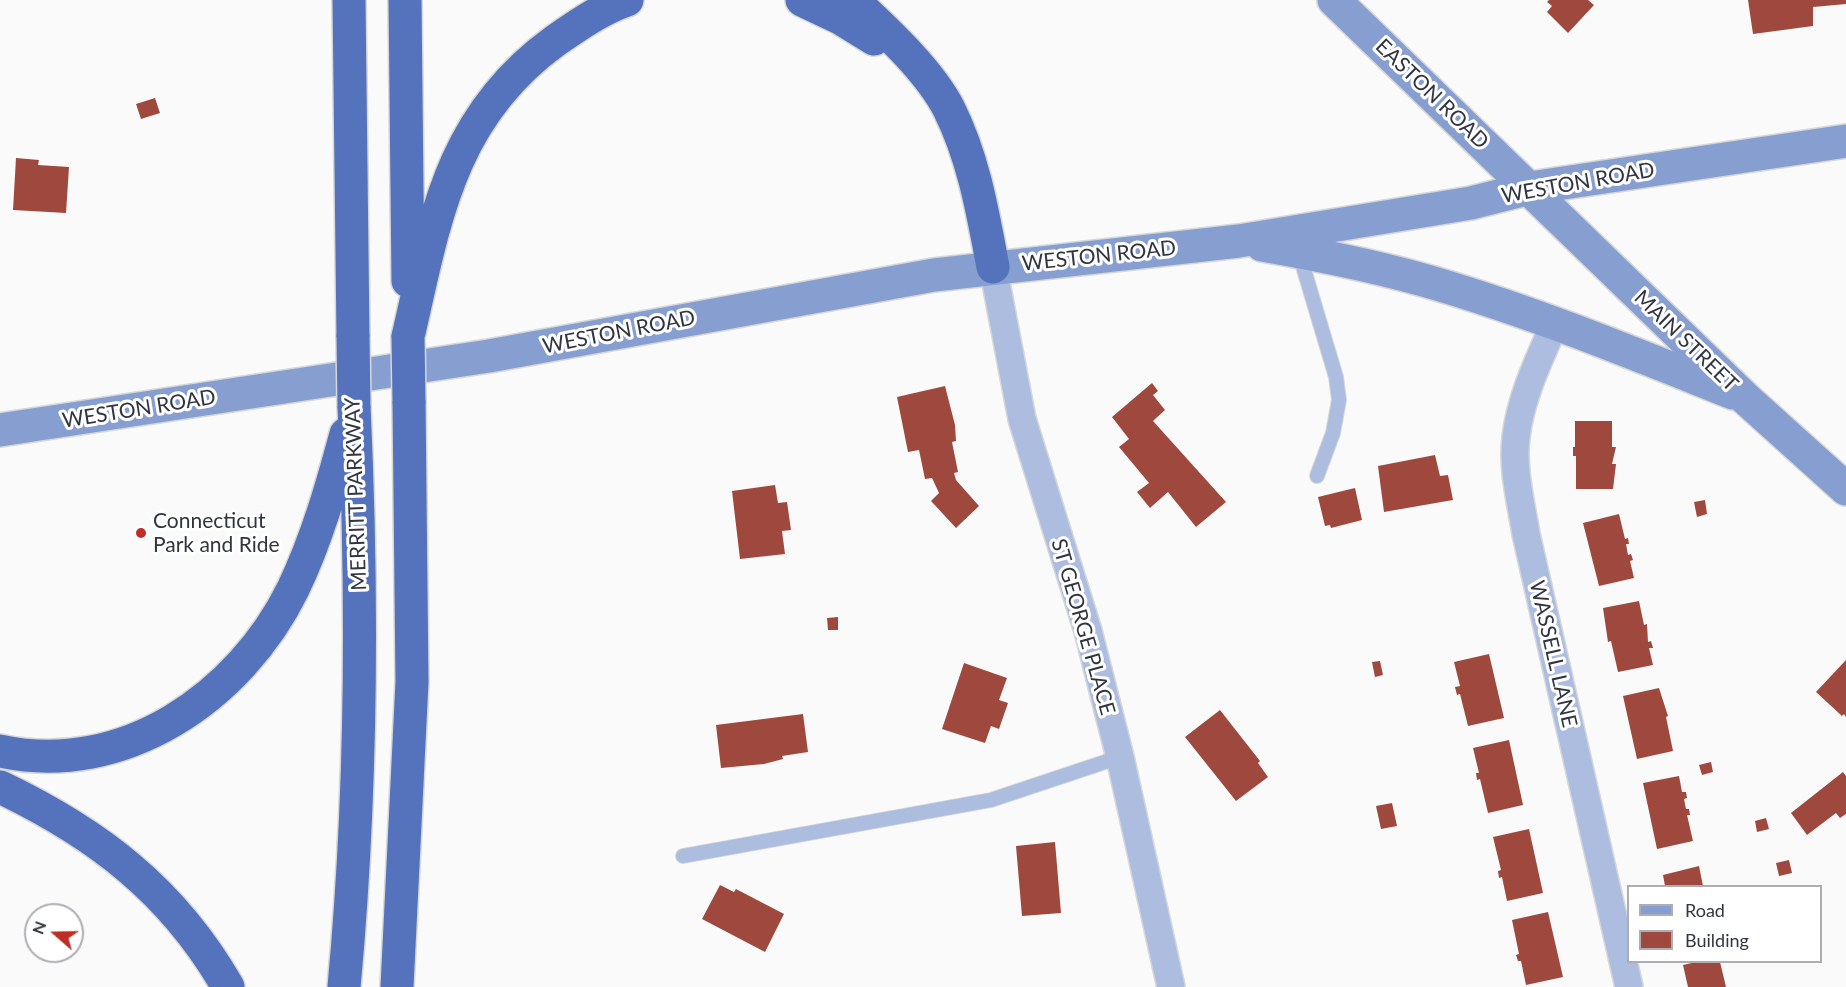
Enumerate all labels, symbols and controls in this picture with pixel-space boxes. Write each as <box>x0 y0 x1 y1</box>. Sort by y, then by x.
street label: EASTON ROAD <box>1370 34 1494 154</box>
street label: WESTON ROAD <box>1500 157 1656 209</box>
street label: WESTON ROAD <box>1021 235 1177 277</box>
street label: MAIN STREET <box>1629 285 1743 397</box>
street label: WESTON ROAD <box>541 305 697 359</box>
street label: WESTON ROAD <box>61 384 217 434</box>
street label: MERRITT PARKWAY <box>340 397 372 591</box>
place label: Connecticut Park and Ride <box>153 508 280 558</box>
marker: Connecticut Park and Ride <box>134 526 148 540</box>
street label: ST GEORGE PLACE <box>1046 536 1120 718</box>
street label: WASSELL LANE <box>1524 578 1582 730</box>
legend <box>1627 885 1822 963</box>
text: Road <box>1685 899 1725 921</box>
north arrow <box>24 903 84 963</box>
text: N <box>27 918 50 936</box>
text: Building <box>1685 929 1749 951</box>

